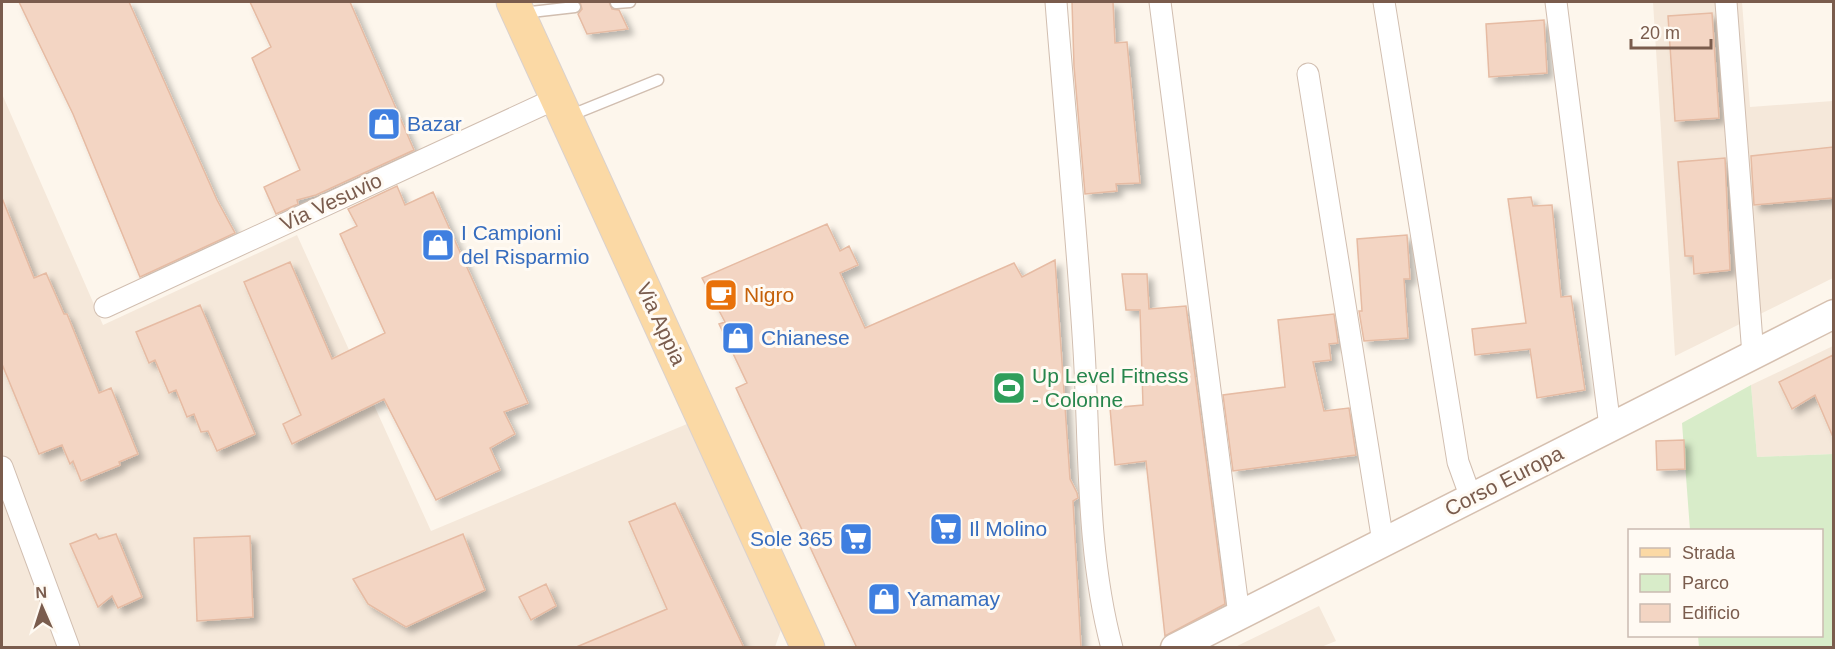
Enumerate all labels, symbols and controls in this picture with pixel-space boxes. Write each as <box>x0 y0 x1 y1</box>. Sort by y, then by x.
scale bar <box>1631 12 1710 50</box>
text: 20 m <box>1640 23 1680 43</box>
shop icon: Bazar <box>366 106 402 142</box>
place label: Bazar <box>407 112 462 135</box>
street label: Via Vesuvio <box>276 168 385 235</box>
place label: I Campioni del Risparmio <box>461 221 589 268</box>
shop icon: I Campioni del Risparmio <box>420 227 456 263</box>
cafe icon: Nigro <box>703 277 739 313</box>
street label: Via Appia <box>632 279 691 369</box>
place label: Nigro <box>744 283 794 306</box>
shop icon: Chianese <box>720 320 756 356</box>
place label: Chianese <box>761 326 850 349</box>
place label: Up Level Fitness - Colonne <box>1032 364 1188 411</box>
sports icon: Up Level Fitness - Colonne <box>991 370 1027 406</box>
street label: Corso Europa <box>1441 441 1567 520</box>
supermarket icon: Il Molino <box>928 511 964 547</box>
place label: Il Molino <box>969 517 1047 540</box>
supermarket icon: Sole 365 <box>838 521 874 557</box>
place label: Sole 365 <box>750 527 833 550</box>
legend <box>1628 529 1823 637</box>
text: Strada <box>1682 543 1736 563</box>
text: Parco <box>1682 573 1729 593</box>
north arrow <box>12 577 72 637</box>
shop icon: Yamamay <box>866 581 902 617</box>
text: N <box>35 584 47 601</box>
place label: Yamamay <box>907 587 1000 610</box>
text: Edificio <box>1682 603 1740 623</box>

